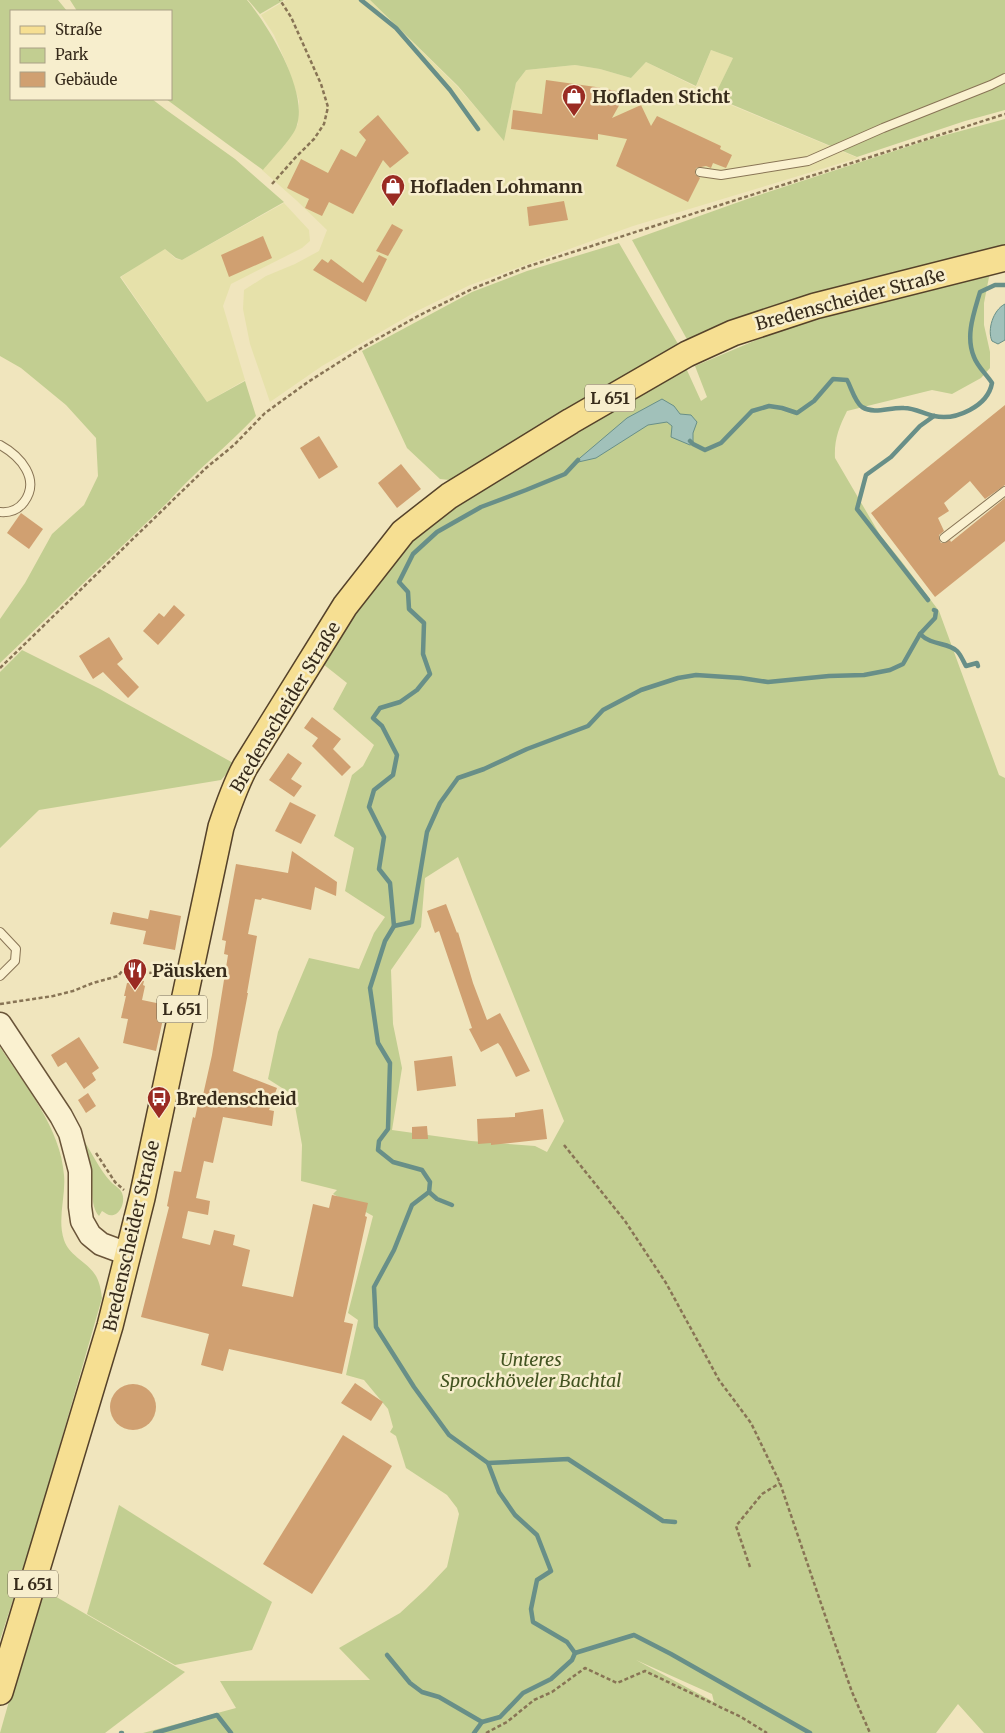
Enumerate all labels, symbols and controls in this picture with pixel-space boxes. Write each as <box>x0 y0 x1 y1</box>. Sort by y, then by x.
legend <box>10 10 172 100</box>
text: Straße <box>55 20 102 39</box>
text: Park <box>55 45 89 64</box>
text: Gebäude <box>55 70 118 89</box>
shop icon: Hofladen Sticht <box>561 83 587 117</box>
place label: Hofladen Sticht <box>592 85 731 108</box>
shop icon: Hofladen Lohmann <box>380 173 406 207</box>
place label: Hofladen Lohmann <box>410 175 583 198</box>
street label: Bredenscheider Straße <box>753 263 947 335</box>
road number: L 651 <box>585 384 635 412</box>
street label: Bredenscheider Straße <box>225 617 345 797</box>
restaurant icon: Päusken <box>122 957 148 991</box>
place label: Päusken <box>152 959 227 982</box>
road number: L 651 <box>157 996 207 1022</box>
bus stop icon: Bredenscheid <box>146 1085 172 1119</box>
place label: Bredenscheid <box>176 1087 297 1110</box>
street label: Bredenscheider Straße <box>98 1138 164 1334</box>
park label: Unteres Sprockhöveler Bachtal <box>440 1348 622 1392</box>
road number: L 651 <box>8 1570 58 1598</box>

